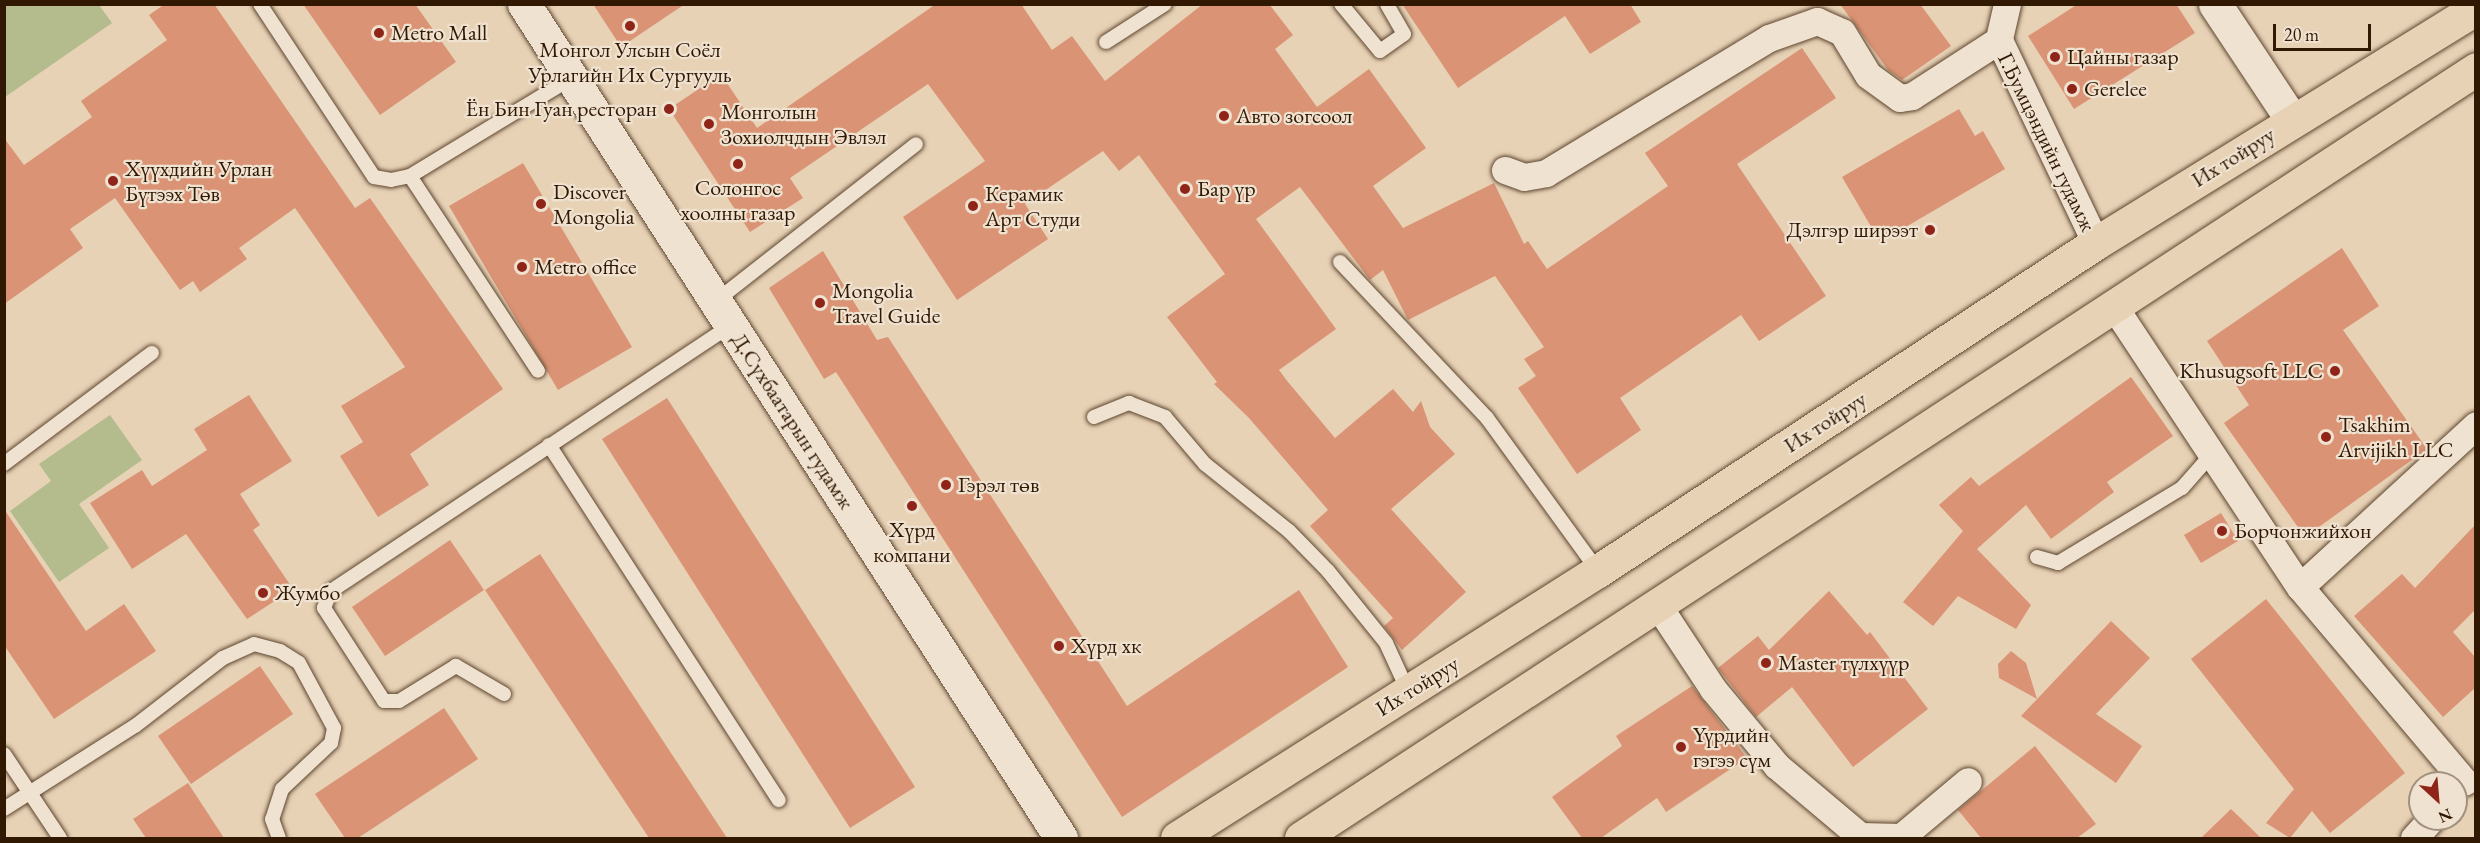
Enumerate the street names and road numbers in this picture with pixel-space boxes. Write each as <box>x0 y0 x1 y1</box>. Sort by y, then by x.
street label: Г.Бумцэндийн гудамж <box>1992 48 2102 236</box>
street label: Их тойруу <box>2186 121 2280 193</box>
street label: Д.Сүхбаатарын гудамж <box>726 328 860 514</box>
street label: Их тойруу <box>1779 386 1871 458</box>
street label: Их тойруу <box>1370 650 1464 722</box>

